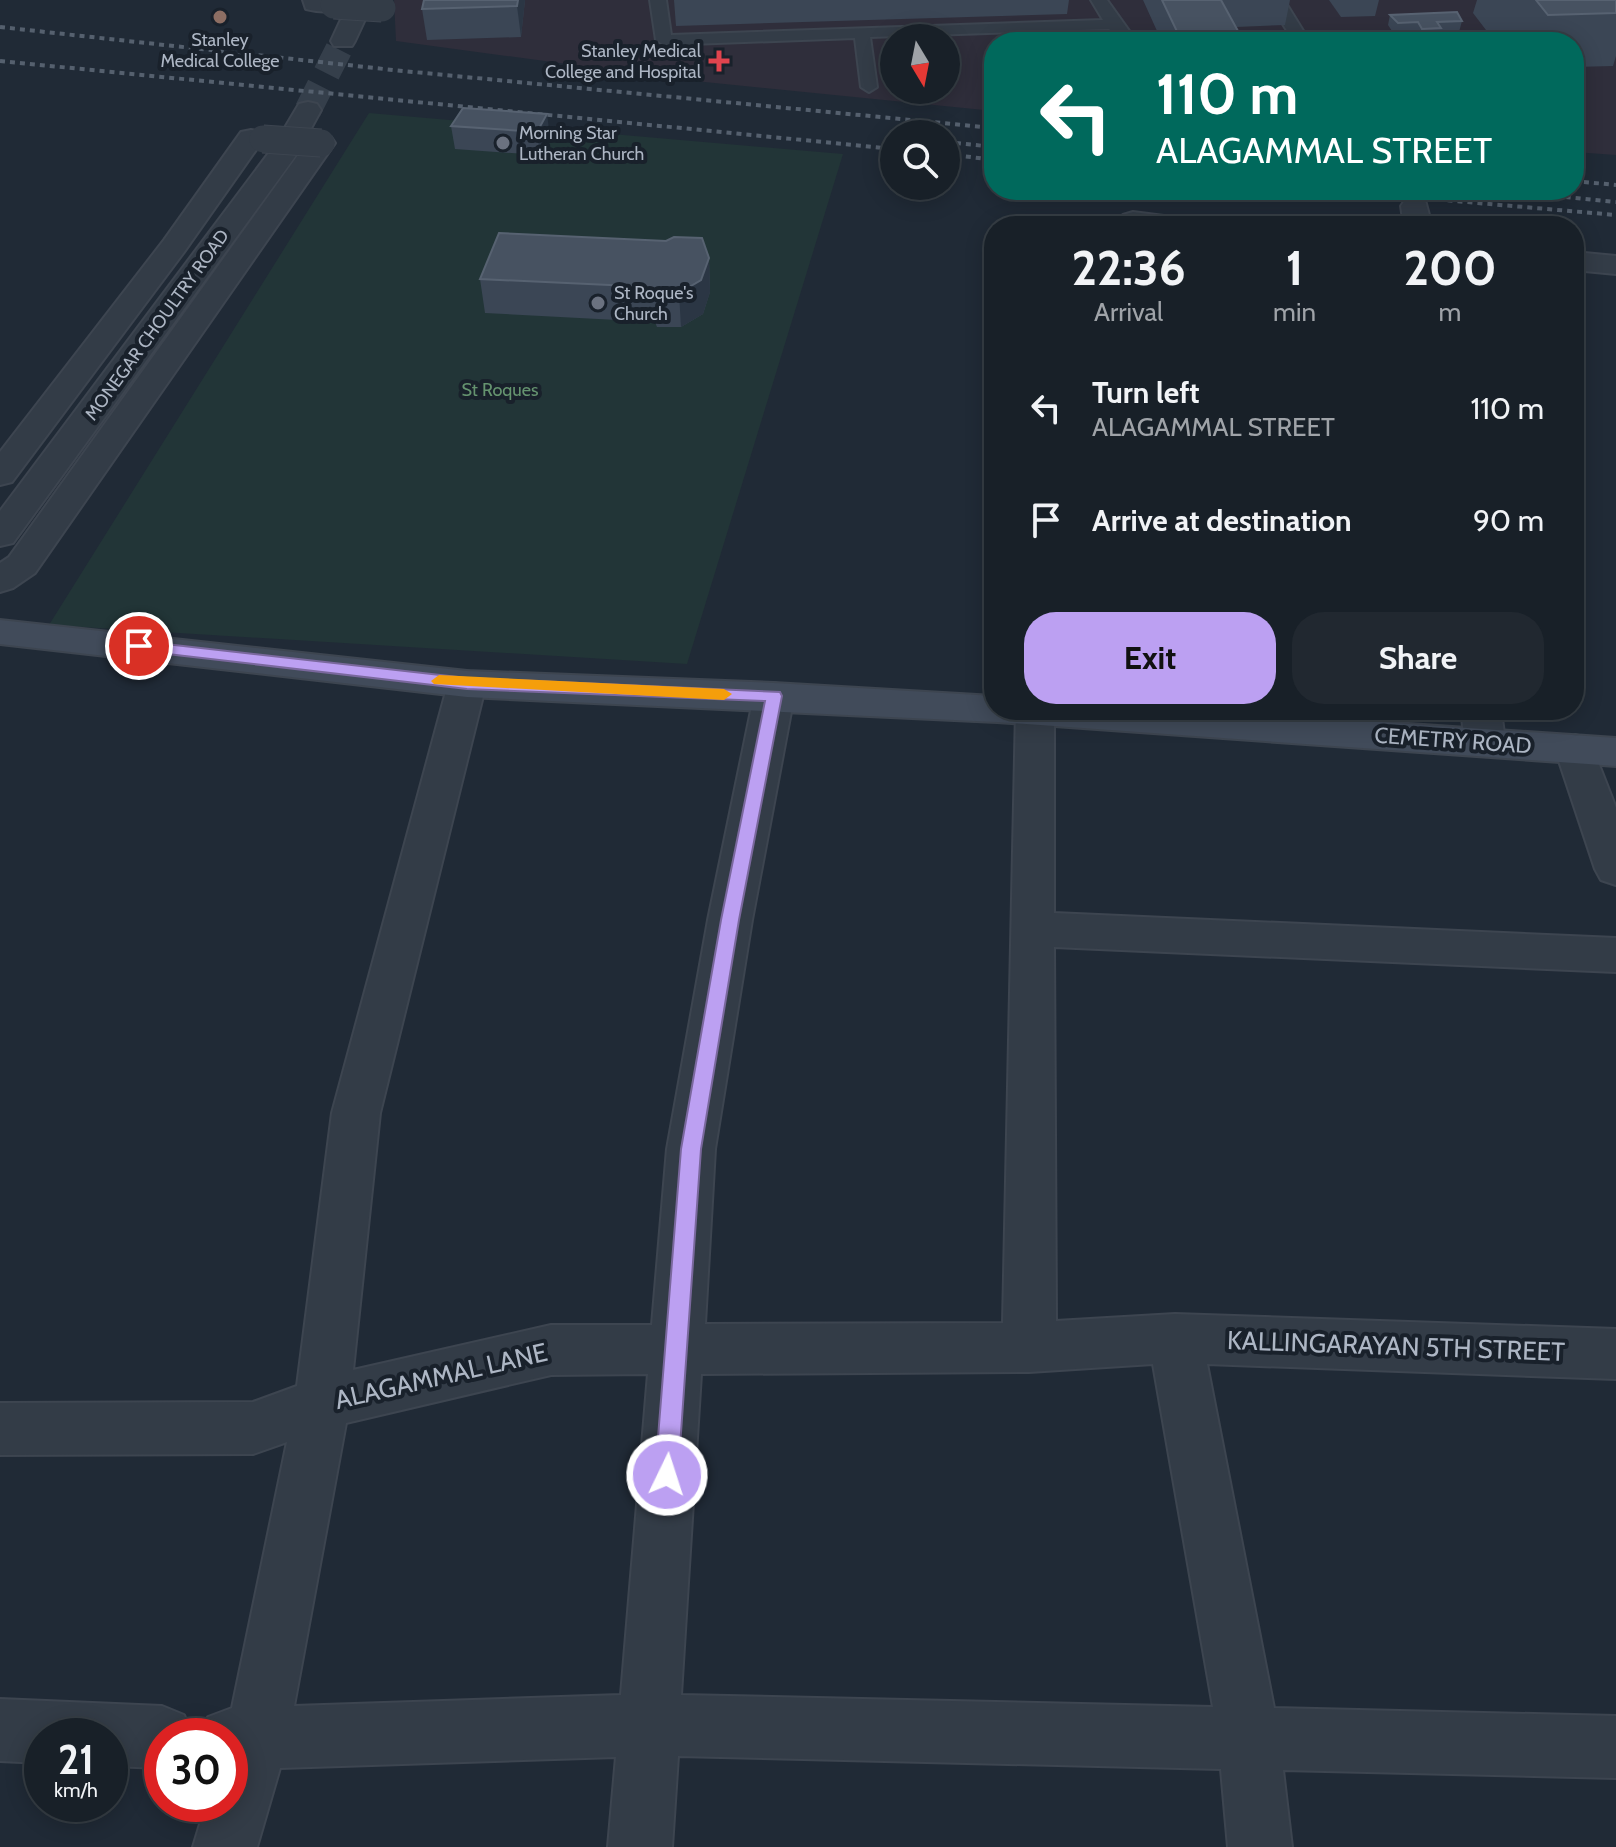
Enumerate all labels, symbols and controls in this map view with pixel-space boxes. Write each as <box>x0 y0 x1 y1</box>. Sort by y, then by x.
marker: Stanley Medical College <box>211 8 229 26</box>
north arrow <box>880 24 960 104</box>
map controls <box>880 24 960 200</box>
place label: Stanley Medical College <box>160 29 280 72</box>
place label: Stanley Medical College and Hospital <box>545 40 702 83</box>
marker: Stanley Medical College and Hospital <box>708 50 730 72</box>
text: 110 m <box>1156 60 1298 128</box>
icon: left <box>1024 64 1128 168</box>
button: search <box>880 120 960 200</box>
place label: Morning Star Lutheran Church <box>519 122 644 165</box>
text: ALAGAMMAL STREET <box>1156 128 1492 172</box>
marker: Morning Star Lutheran Church <box>494 134 512 152</box>
street label: MONEGAR CHOULTRY ROAD <box>80 225 234 425</box>
text: 22:36 <box>1071 239 1186 297</box>
text: 1 <box>1286 239 1303 297</box>
text: 200 <box>1403 239 1497 297</box>
place label: St Roque's Church <box>614 282 694 325</box>
marker: St Roque's Church <box>589 294 607 312</box>
text: Arrival <box>1094 296 1163 328</box>
text: min <box>1273 296 1316 328</box>
text: m <box>1439 296 1461 328</box>
text: Turn left <box>1092 374 1200 411</box>
park label: St Roques <box>462 379 538 401</box>
icon: left <box>1024 386 1068 430</box>
text: 110 m <box>1470 390 1544 427</box>
text: ALAGAMMAL STREET <box>1092 411 1335 443</box>
icon: arrive <box>1024 498 1068 542</box>
text: Arrive at destination <box>1092 502 1352 539</box>
text: 90 m <box>1473 502 1544 539</box>
pin <box>105 612 173 680</box>
button: Exit <box>1024 612 1276 704</box>
button: Share <box>1292 612 1544 704</box>
icon: arrive <box>117 624 161 668</box>
street label: CEMETRY ROAD <box>1374 722 1532 759</box>
street label: KALLINGARAYAN 5TH STREET <box>1227 1324 1566 1368</box>
street label: ALAGAMMAL LANE <box>332 1336 550 1416</box>
position arrow <box>625 1433 709 1517</box>
speed limit sign: 30 <box>144 1718 248 1822</box>
text: 21 <box>58 1735 94 1784</box>
text: km/h <box>54 1778 98 1802</box>

